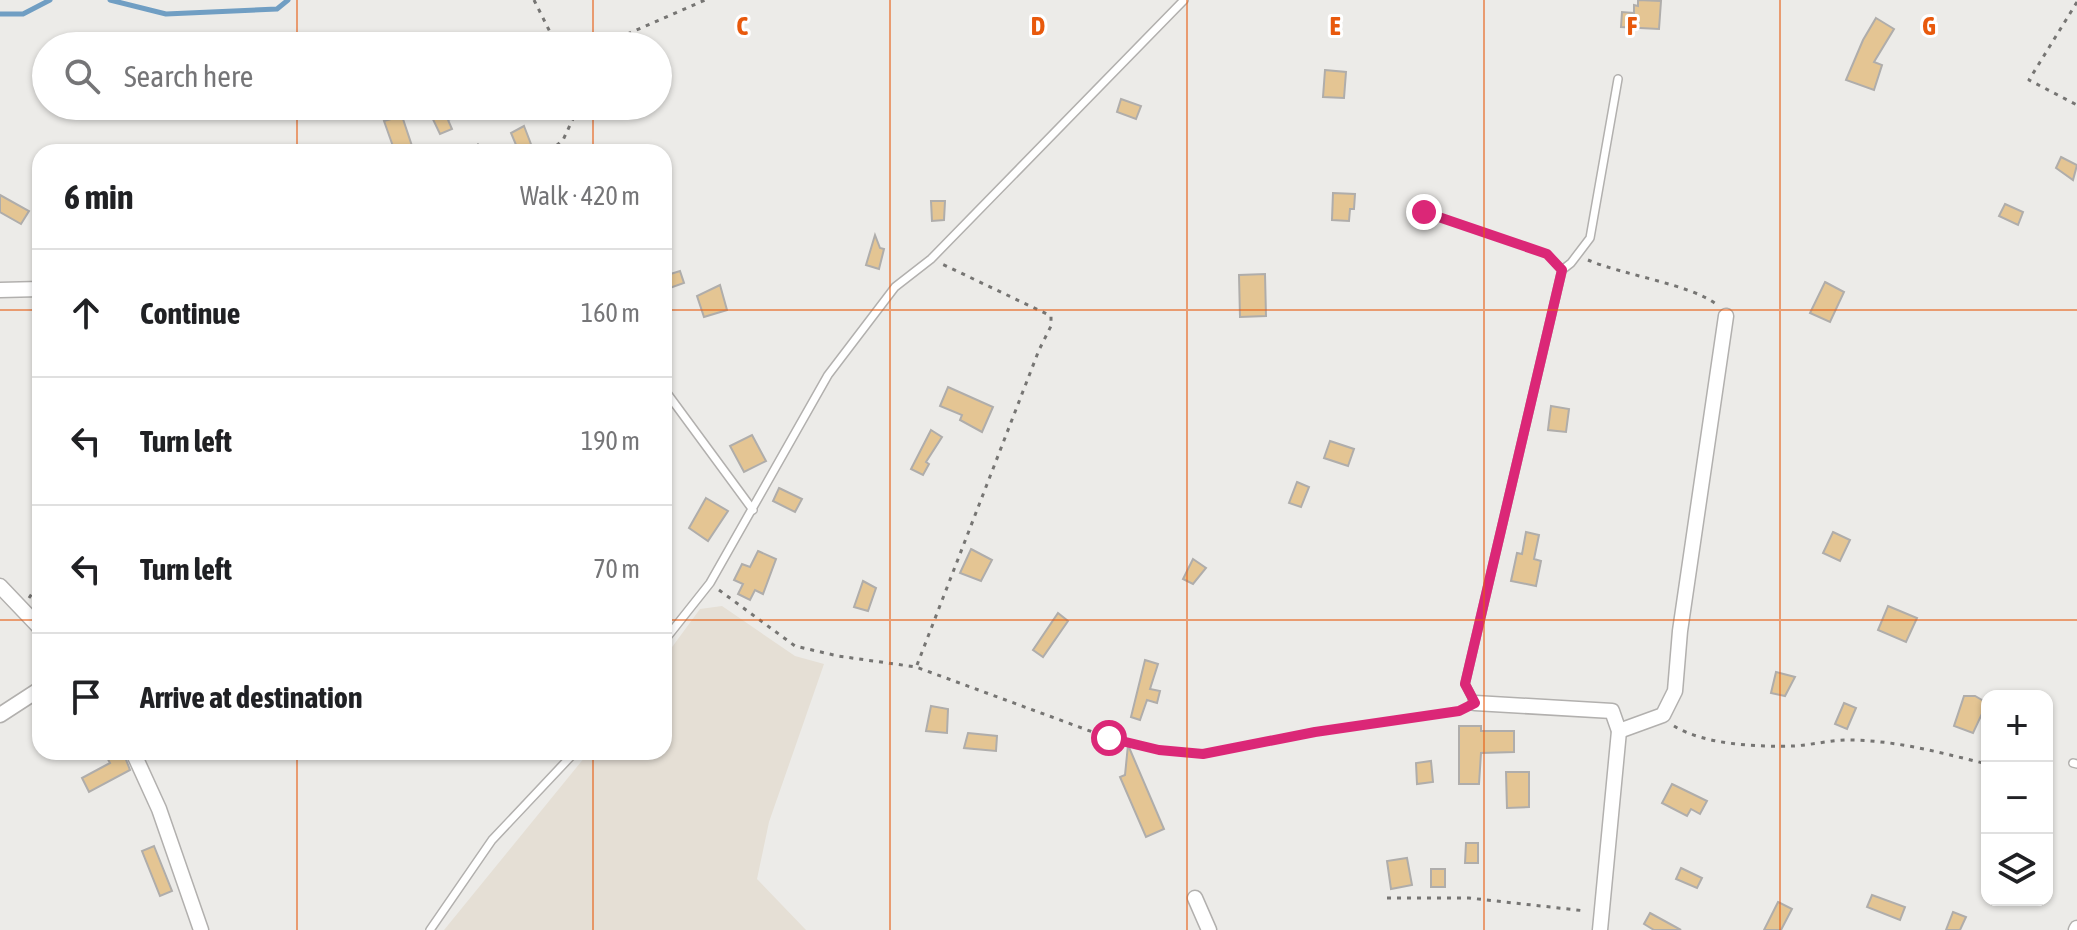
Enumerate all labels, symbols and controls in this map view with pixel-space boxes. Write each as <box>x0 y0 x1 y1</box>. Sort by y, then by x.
text: C <box>736 11 748 41</box>
text: D <box>1031 11 1045 41</box>
text: E <box>1329 11 1341 41</box>
text: F <box>1627 11 1638 41</box>
text: G <box>1922 11 1936 41</box>
search box <box>32 32 672 120</box>
icon: search <box>60 54 104 98</box>
text: Search here <box>124 59 253 93</box>
text: 6 min <box>64 177 133 216</box>
text: Walk · 420 m <box>520 181 640 211</box>
route end <box>1406 194 1442 230</box>
icon: ahead <box>64 291 108 335</box>
text: Continue <box>140 296 240 330</box>
text: 160 m <box>581 298 640 328</box>
icon: left <box>64 419 108 463</box>
text: Turn left <box>140 424 232 458</box>
text: 190 m <box>581 426 640 456</box>
icon: left <box>64 547 108 591</box>
text: Turn left <box>140 552 232 586</box>
text: 70 m <box>593 554 640 584</box>
icon: arrive <box>64 675 108 719</box>
text: Arrive at destination <box>140 680 362 714</box>
map controls <box>1981 690 2053 906</box>
button: + <box>1981 690 2053 762</box>
route start <box>1091 720 1127 756</box>
button: − <box>1981 762 2053 834</box>
button: layers <box>1981 834 2053 906</box>

